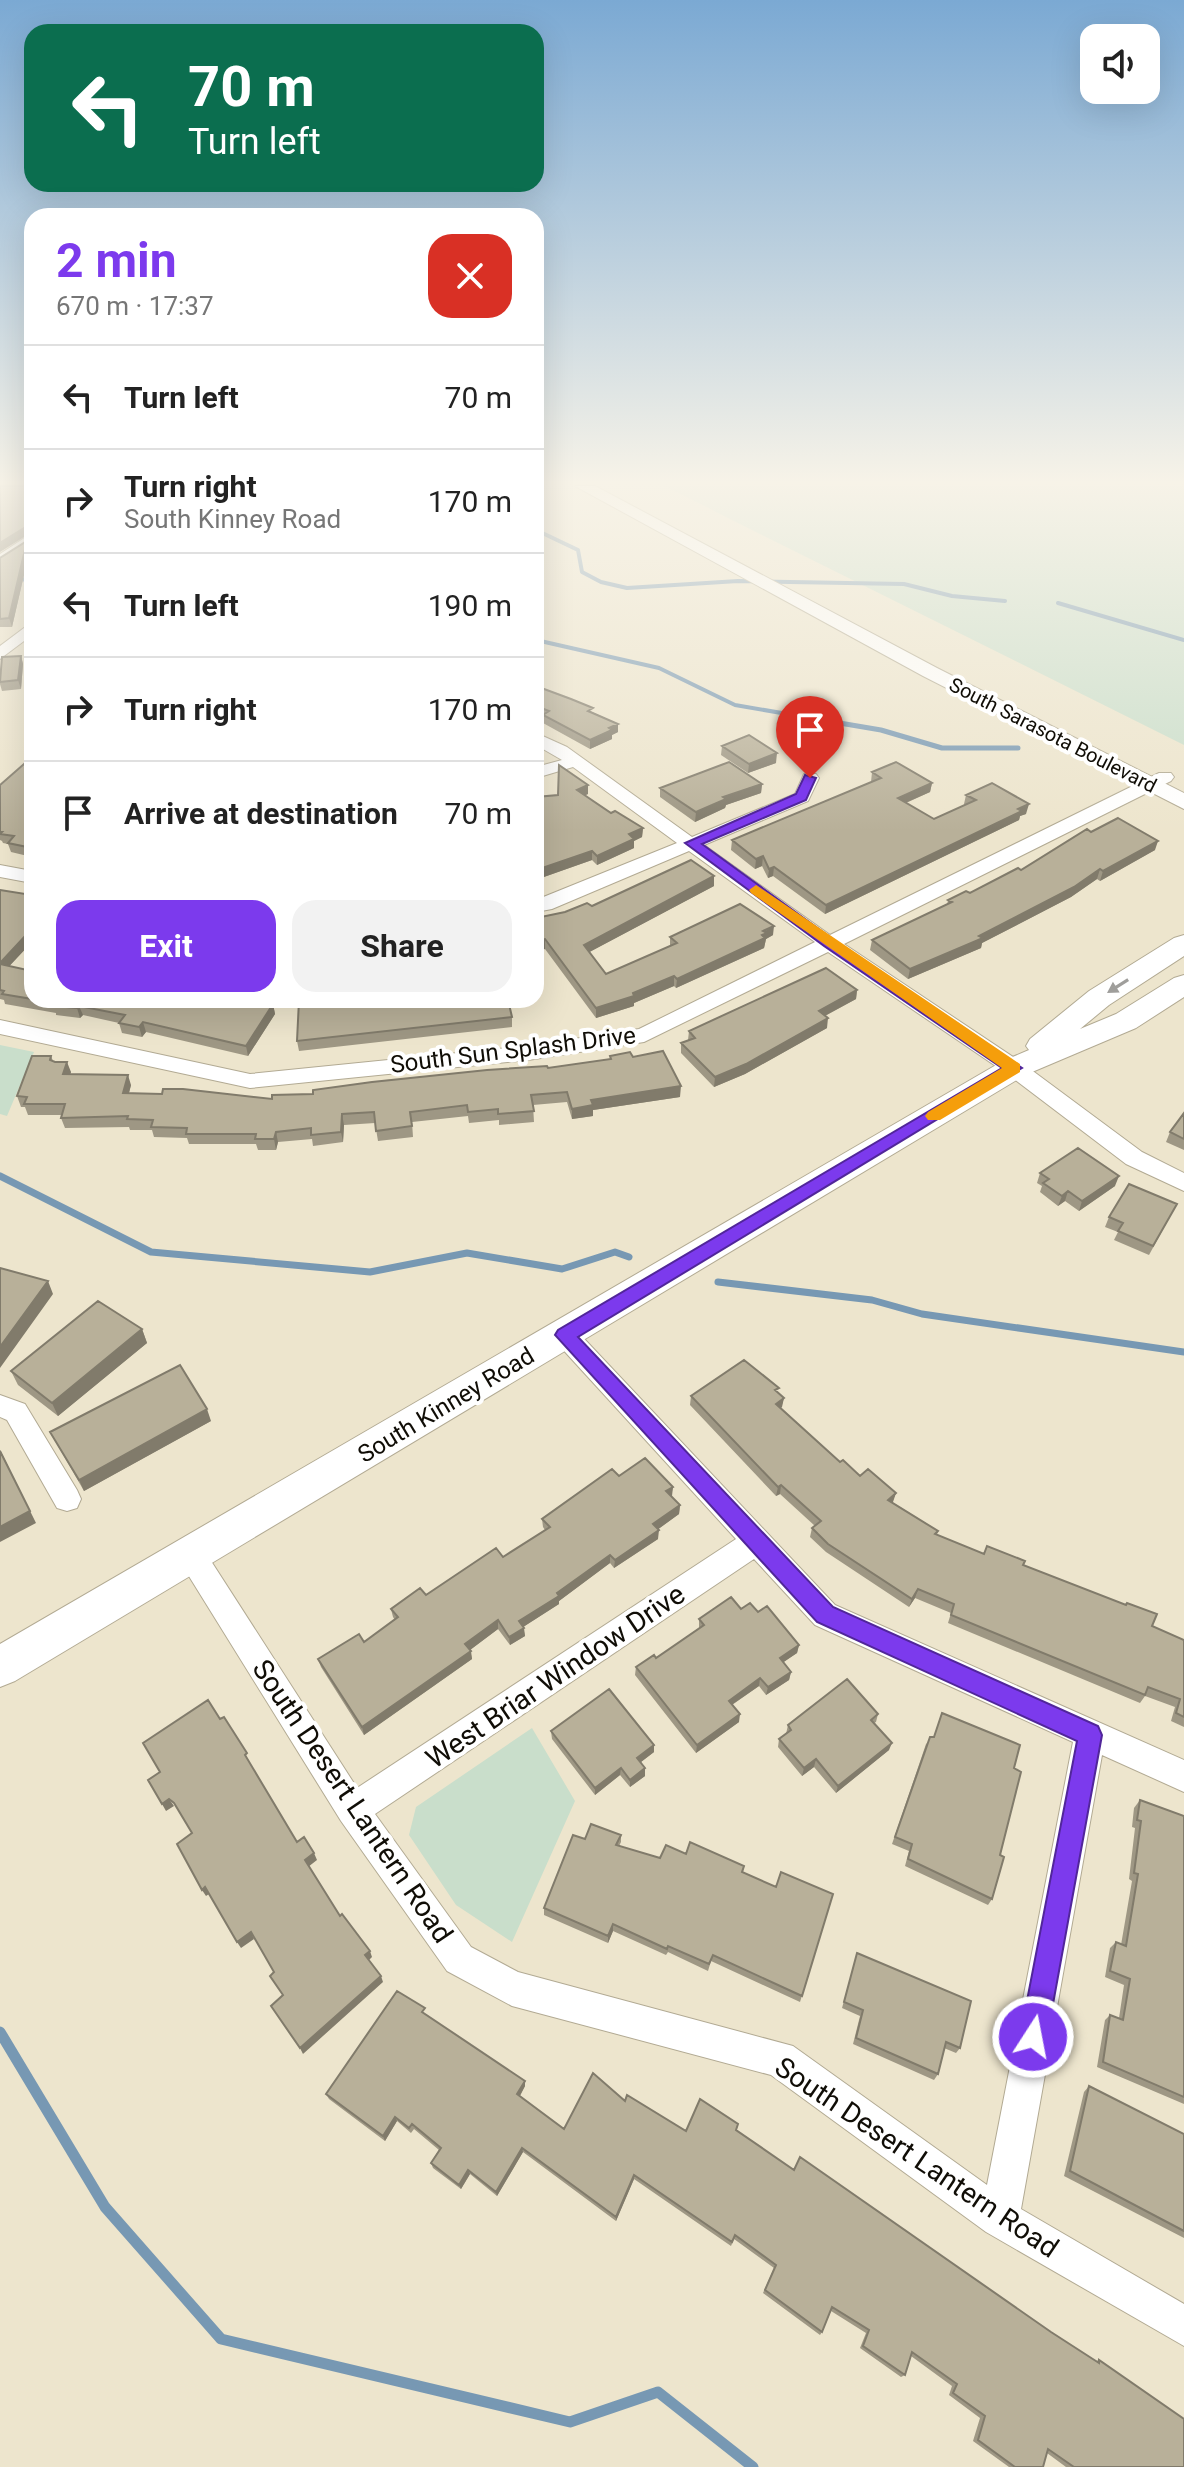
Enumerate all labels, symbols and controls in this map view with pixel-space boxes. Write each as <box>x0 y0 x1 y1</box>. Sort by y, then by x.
map controls <box>1080 24 1160 104</box>
button: sound <box>1080 24 1160 104</box>
text: 70 m <box>188 54 315 120</box>
icon: left <box>56 56 160 160</box>
text: Turn left <box>188 121 321 163</box>
text: 2 min <box>56 232 177 289</box>
button: close <box>428 234 512 318</box>
text: 670 m · 17:37 <box>56 291 214 321</box>
icon: left <box>56 375 100 419</box>
text: Turn left <box>124 380 239 415</box>
text: 70 m <box>445 380 512 415</box>
text: Turn right <box>124 469 257 504</box>
icon: right <box>56 479 100 523</box>
text: 170 m <box>428 484 512 519</box>
text: South Kinney Road <box>124 504 341 534</box>
icon: left <box>56 583 100 627</box>
text: Turn left <box>124 588 239 623</box>
text: 190 m <box>428 588 512 623</box>
street label: South Sarasota Boulevard <box>945 672 1161 798</box>
icon: right <box>56 687 100 731</box>
text: Turn right <box>124 692 257 727</box>
text: 170 m <box>428 692 512 727</box>
pin <box>776 696 844 778</box>
icon: arrive <box>788 708 832 752</box>
icon: arrive <box>56 791 100 835</box>
text: Arrive at destination <box>124 796 398 831</box>
text: 70 m <box>445 796 512 831</box>
button: Exit <box>56 900 276 992</box>
button: Share <box>292 900 512 992</box>
one-way arrow <box>1107 978 1129 992</box>
street label: South Sun Splash Drive <box>389 1021 637 1079</box>
street label: South Kinney Road <box>353 1341 539 1469</box>
street label: West Briar Window Drive <box>420 1577 691 1775</box>
street label: South Desert Lantern Road <box>245 1653 460 1949</box>
position arrow <box>991 1995 1075 2079</box>
street label: South Desert Lantern Road <box>769 2050 1065 2265</box>

